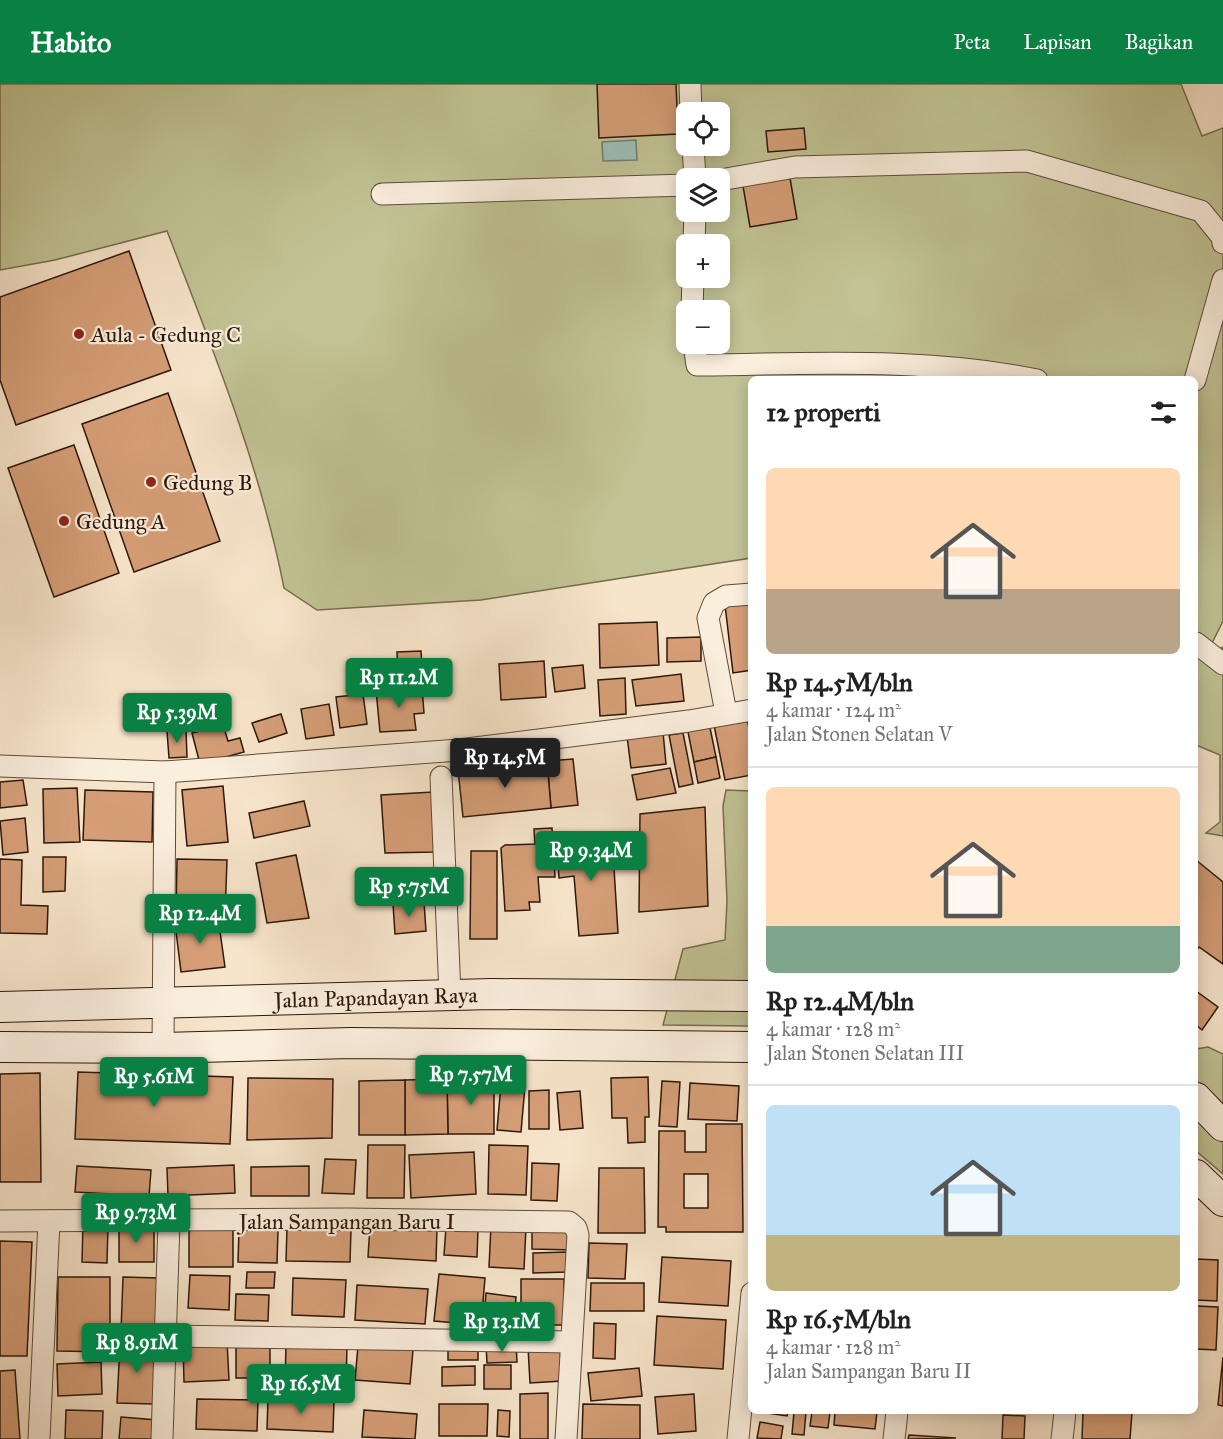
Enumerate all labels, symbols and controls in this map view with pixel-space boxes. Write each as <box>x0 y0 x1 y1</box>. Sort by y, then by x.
text: Habito <box>30 25 111 60</box>
text: Peta <box>954 29 990 55</box>
text: Lapisan <box>1023 29 1092 55</box>
text: Bagikan <box>1125 29 1193 55</box>
map controls <box>676 102 730 354</box>
button: locate <box>676 102 730 156</box>
button: layers <box>676 168 730 222</box>
button: + <box>676 234 730 288</box>
button: − <box>676 300 730 354</box>
place label: Aula - Gedung C <box>90 321 241 348</box>
marker: Aula - Gedung C <box>72 327 86 341</box>
text: 12 properti <box>766 396 880 428</box>
icon: filters <box>1147 396 1180 429</box>
place label: Gedung B <box>163 469 252 496</box>
marker: Gedung B <box>144 475 158 489</box>
icon: home <box>919 507 1027 615</box>
place label: Gedung A <box>76 508 166 535</box>
marker: Gedung A <box>57 514 71 528</box>
pin: Rp 11.2M <box>337 658 461 709</box>
text: Rp 11.2M <box>360 665 438 689</box>
text: Rp 14.5M/bln <box>766 666 913 698</box>
pin: Rp 5.39M <box>115 693 239 744</box>
text: 4 kamar · 124 m² <box>766 698 901 722</box>
text: Rp 5.39M <box>137 700 217 724</box>
text: Jalan Stonen Selatan V <box>766 722 952 746</box>
pin: Rp 14.5M <box>443 738 567 789</box>
text: Rp 14.5M <box>464 745 546 769</box>
icon: home <box>919 826 1027 934</box>
pin: Rp 9.34M <box>529 831 653 882</box>
text: Rp 9.34M <box>549 838 633 862</box>
pin: Rp 5.75M <box>347 867 471 918</box>
text: Rp 5.75M <box>369 874 449 898</box>
pin: Rp 12.4M <box>138 894 262 945</box>
text: Rp 12.4M <box>159 901 241 925</box>
street label: Jalan Papandayan Raya <box>272 981 479 1013</box>
text: Rp 12.4M/bln <box>766 985 914 1017</box>
text: 4 kamar · 128 m² <box>766 1017 900 1041</box>
text: Jalan Stonen Selatan III <box>766 1041 964 1065</box>
pin: Rp 7.57M <box>409 1055 533 1106</box>
pin: Rp 5.61M <box>92 1057 216 1108</box>
text: Rp 7.57M <box>429 1062 513 1086</box>
text: Rp 5.61M <box>114 1064 194 1088</box>
icon: home <box>919 1144 1027 1252</box>
pin: Rp 9.73M <box>74 1193 198 1244</box>
text: Rp 9.73M <box>95 1200 177 1224</box>
street label: Jalan Sampangan Baru I <box>237 1208 455 1235</box>
pin: Rp 13.1M <box>440 1302 564 1353</box>
text: Rp 16.5M/bln <box>766 1303 911 1335</box>
text: Rp 13.1M <box>464 1309 540 1333</box>
pin: Rp 8.91M <box>75 1323 199 1374</box>
text: Rp 8.91M <box>96 1330 178 1354</box>
text: 4 kamar · 128 m² <box>766 1335 900 1359</box>
text: Jalan Sampangan Baru II <box>766 1359 971 1383</box>
pin: Rp 16.5M <box>239 1364 363 1415</box>
text: Rp 16.5M <box>261 1371 341 1395</box>

